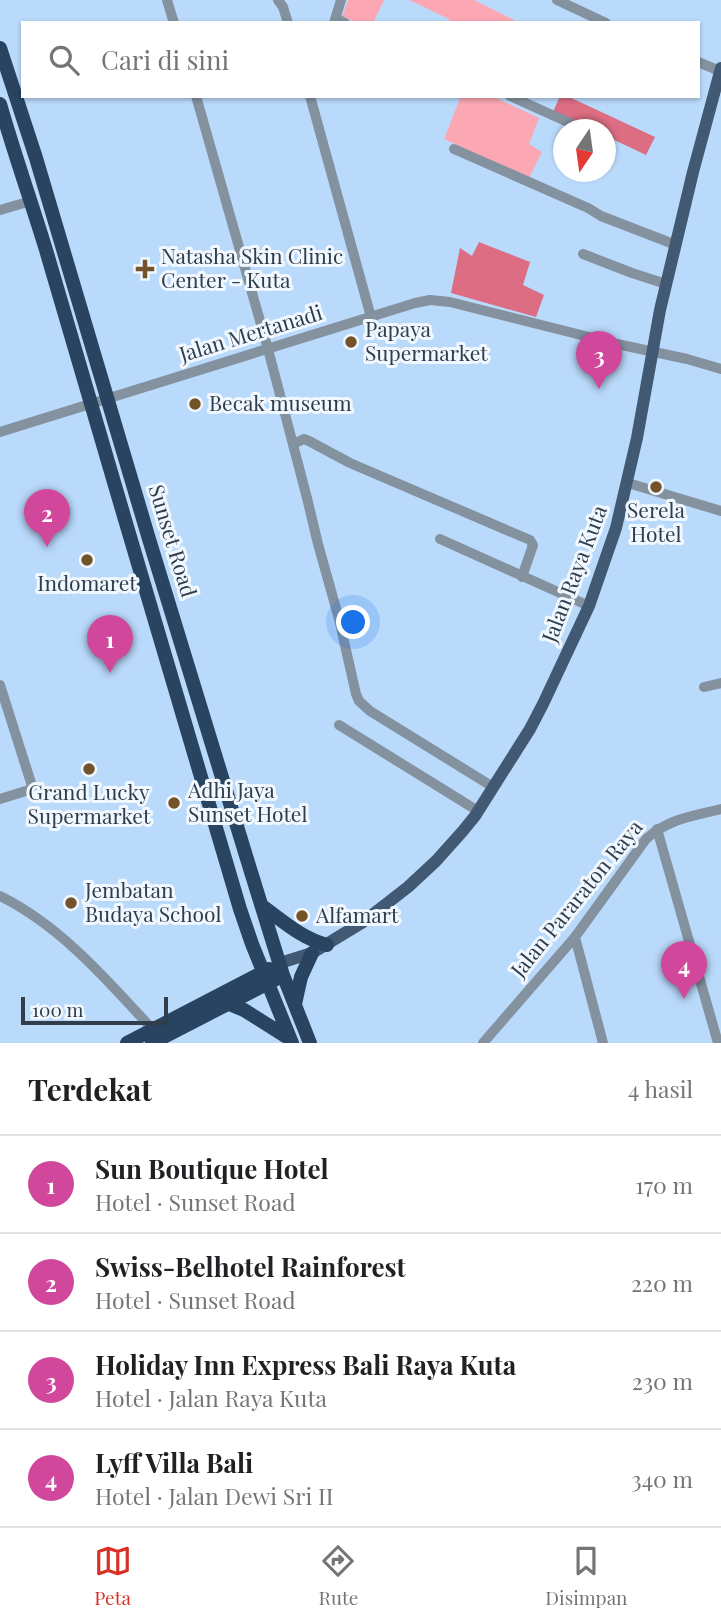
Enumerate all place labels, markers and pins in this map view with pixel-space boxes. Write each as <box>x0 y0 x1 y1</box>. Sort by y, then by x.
place label: Natasha Skin Clinic Center - Kuta <box>161 241 343 293</box>
marker: Natasha Skin Clinic Center - Kuta <box>135 259 155 279</box>
place label: Papaya Supermarket <box>365 314 488 366</box>
pin: 3 <box>576 331 622 389</box>
marker: Papaya Supermarket <box>343 334 359 350</box>
place label: Becak museum <box>209 388 352 416</box>
marker: Becak museum <box>187 396 203 412</box>
marker: Serela Hotel <box>648 479 664 495</box>
pin: 2 <box>24 489 70 547</box>
place label: Serela Hotel <box>627 495 686 547</box>
marker: Indomaret <box>79 552 95 568</box>
place label: Indomaret <box>37 568 137 596</box>
pin: 1 <box>87 615 133 673</box>
marker: Grand Lucky Supermarket <box>81 761 97 777</box>
place label: Adhi Jaya Sunset Hotel <box>187 775 308 827</box>
place label: Grand Lucky Supermarket <box>28 777 151 829</box>
marker: Adhi Jaya Sunset Hotel <box>166 795 182 811</box>
place label: Jembatan Budaya School <box>84 875 221 927</box>
marker: Jembatan Budaya School <box>63 895 79 911</box>
place label: Alfamart <box>315 900 399 928</box>
marker: Alfamart <box>294 908 310 924</box>
pin: 4 <box>661 941 707 999</box>

